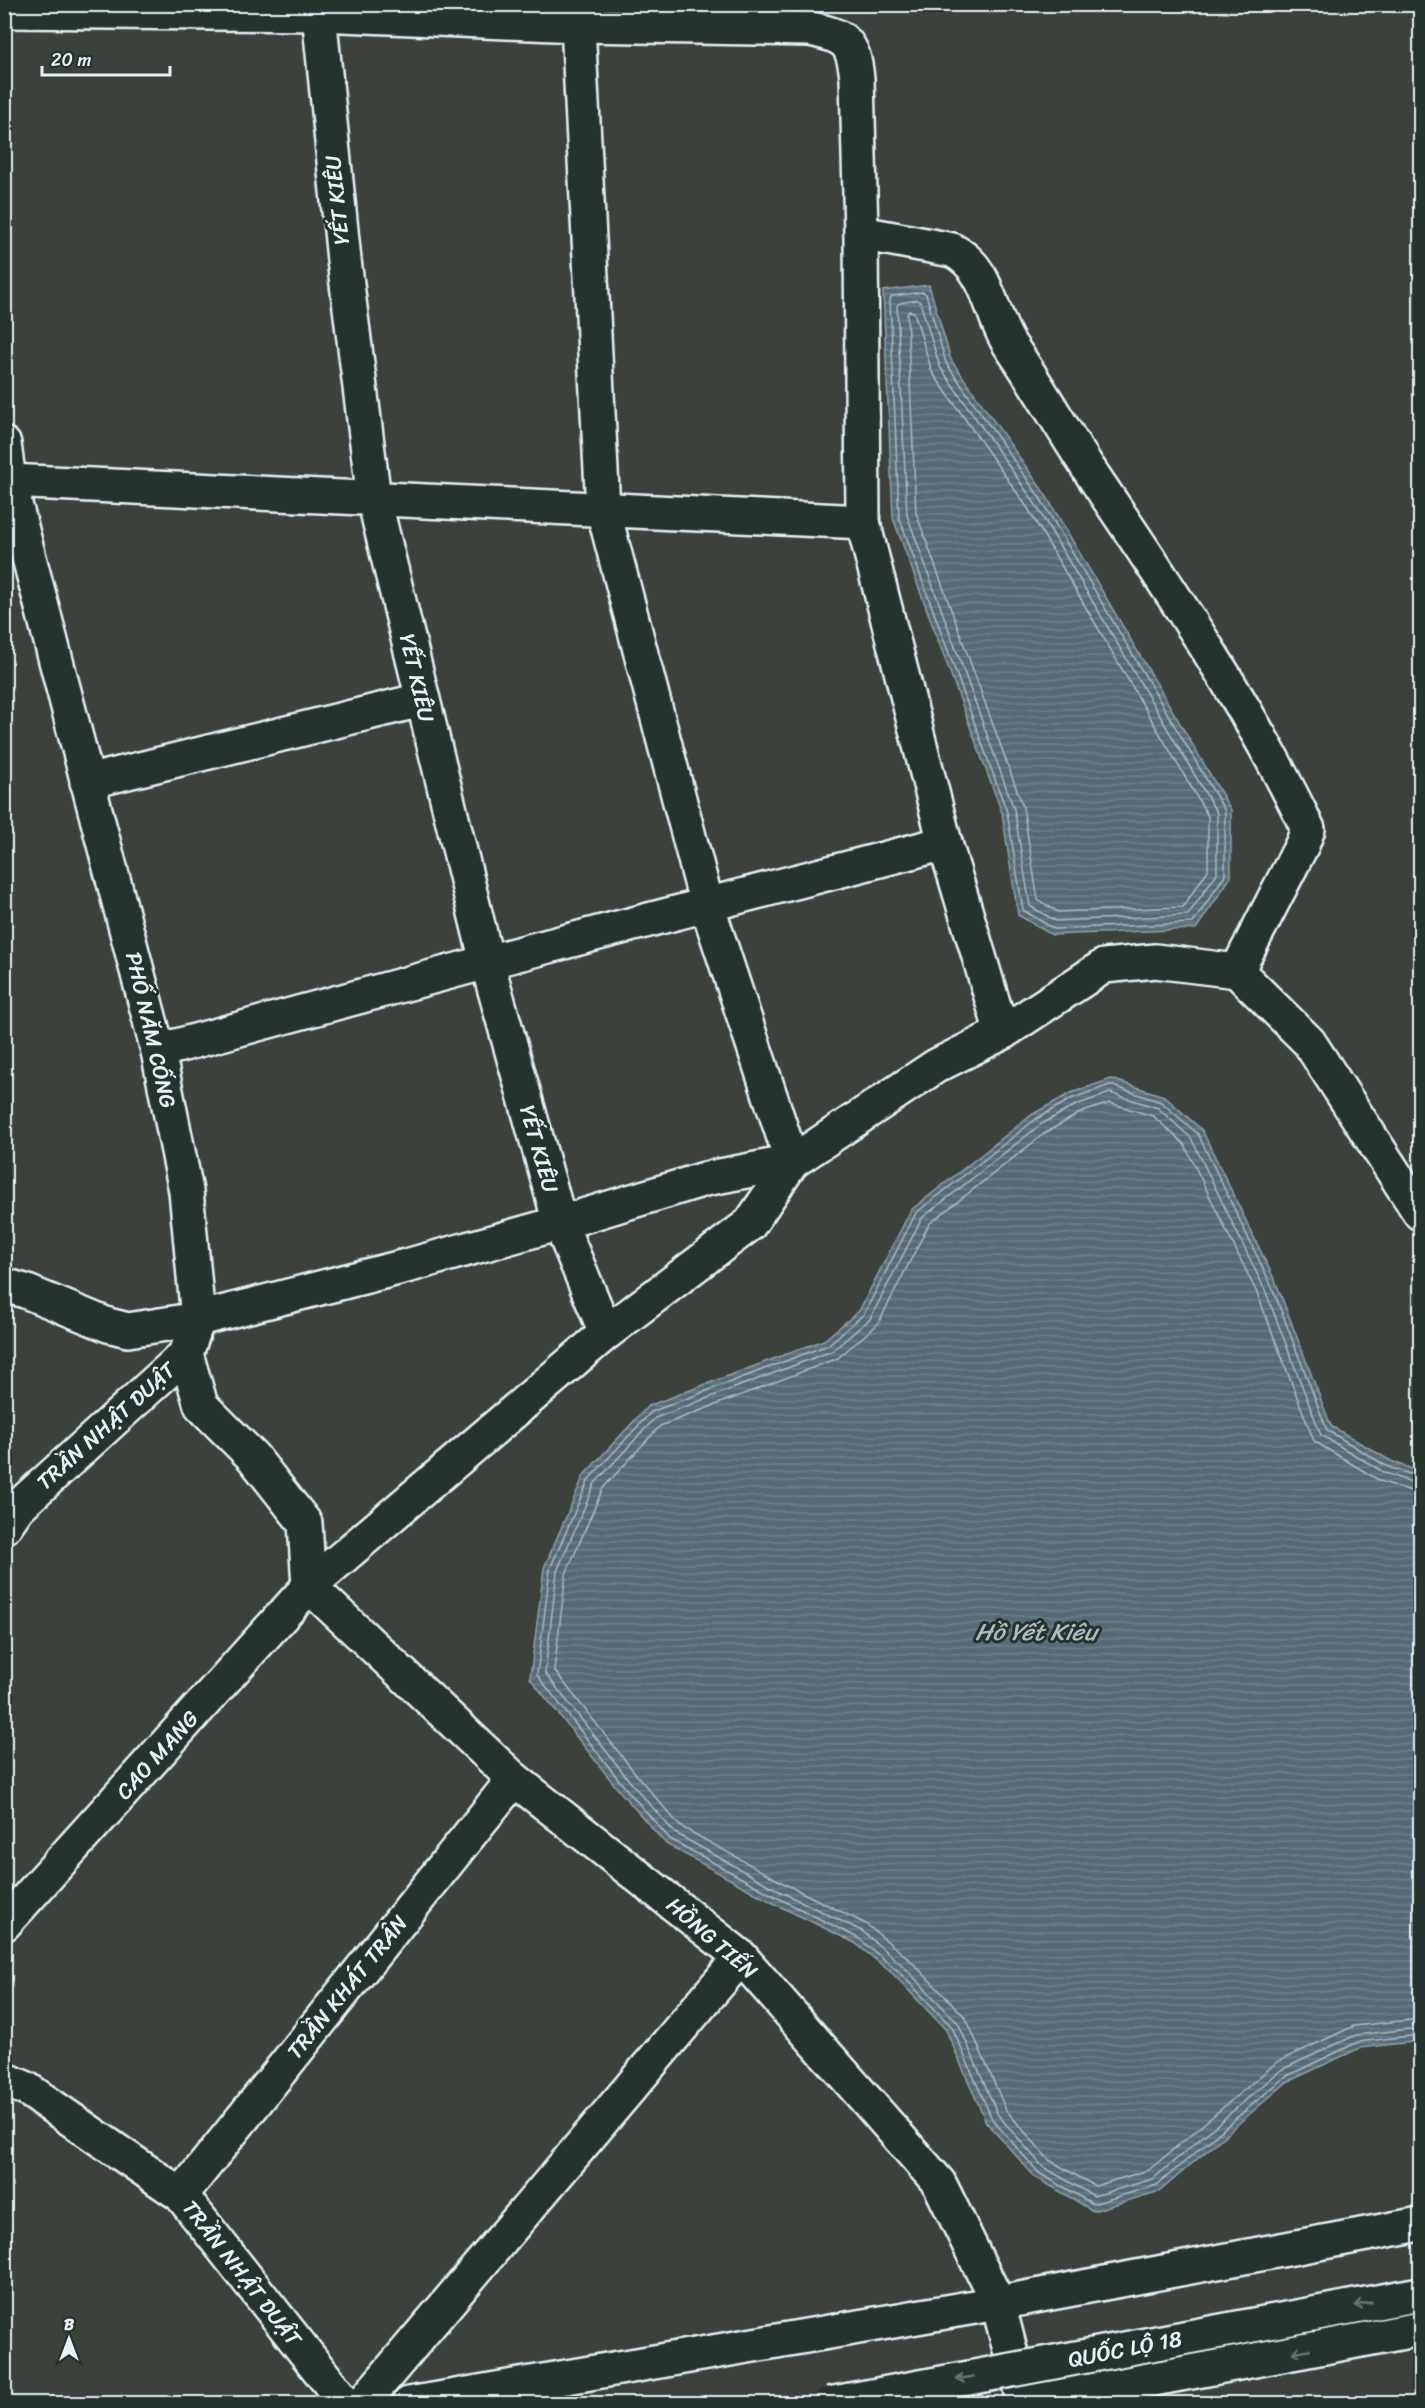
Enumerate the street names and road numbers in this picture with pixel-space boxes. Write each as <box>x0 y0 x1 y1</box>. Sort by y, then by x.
street label: YẾT KIÊU <box>313 153 361 247</box>
street label: YẾT KIÊU <box>388 630 446 726</box>
street label: PHỐ NĂM CỐNG <box>114 948 188 1112</box>
street label: YẾT KIÊU <box>508 1100 570 1198</box>
street label: TRẦN NHẬT DUẬT <box>27 1351 186 1500</box>
street label: CAO MANG <box>106 1701 209 1809</box>
street label: HỒNG TIẾN <box>657 1887 767 1989</box>
street label: TRẦN KHÁT TRÂN <box>276 1906 418 2068</box>
street label: TRẦN NHẬT DUẬT <box>172 2191 313 2356</box>
street label: QUỐC LỘ 18 <box>1065 2319 1185 2379</box>

